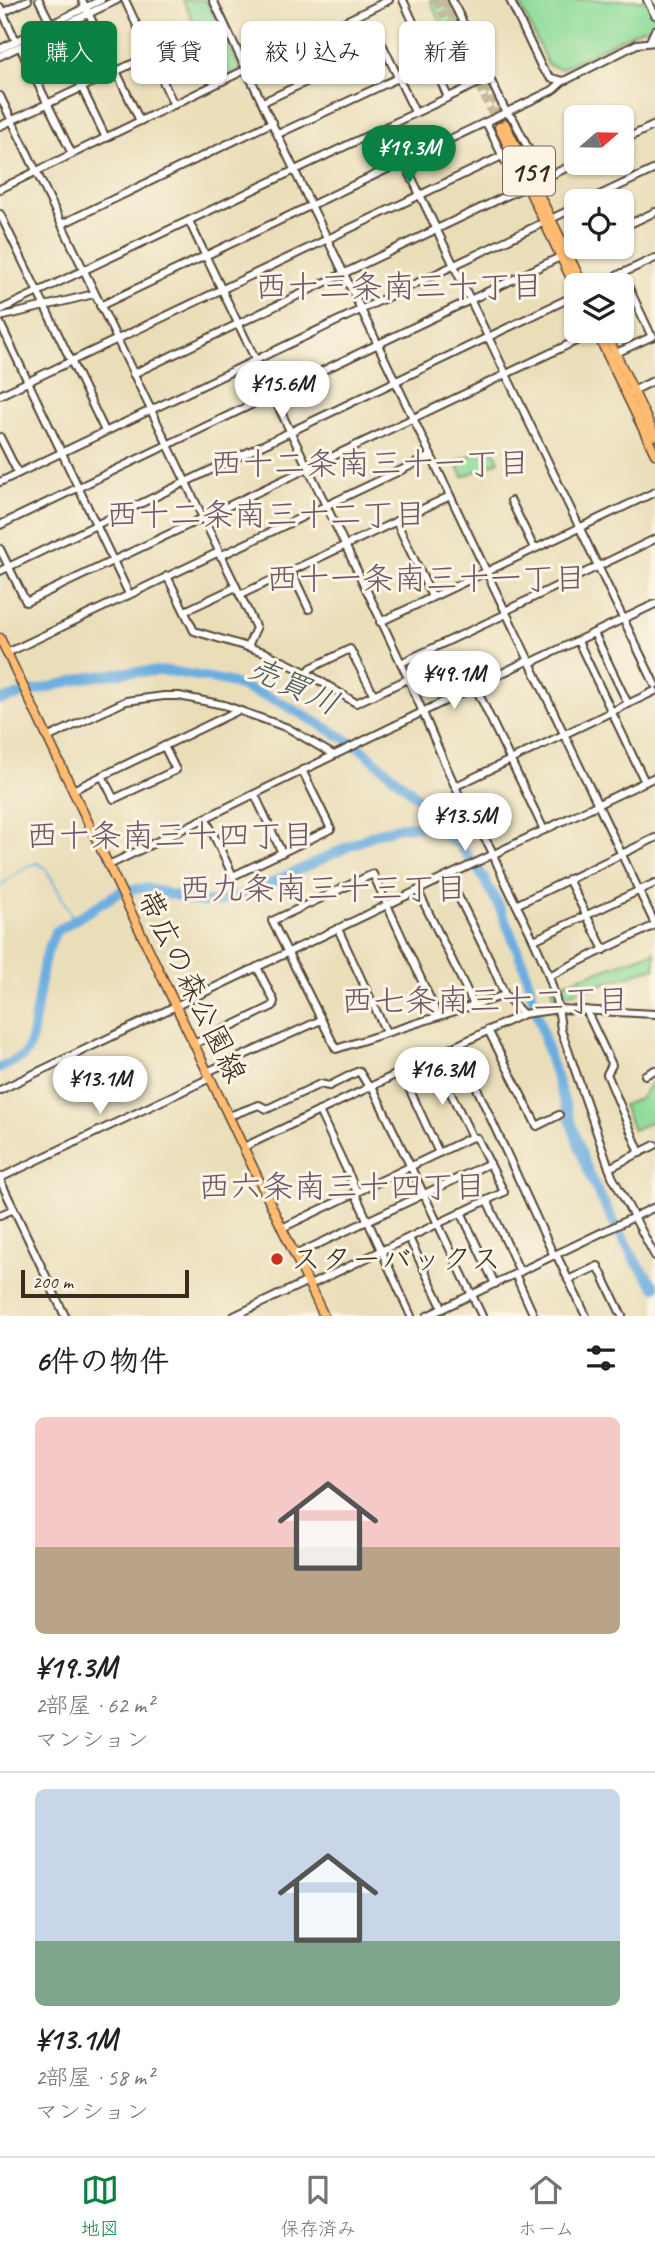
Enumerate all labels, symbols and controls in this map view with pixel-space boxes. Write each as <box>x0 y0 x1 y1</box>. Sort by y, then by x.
chip: 購入 <box>21 21 117 84</box>
chip: 賃貸 <box>131 21 227 84</box>
chip: 絞り込み <box>241 21 385 84</box>
chip: 新着 <box>399 21 495 84</box>
north arrow <box>564 105 634 175</box>
map controls <box>564 105 634 343</box>
pin: ¥19.3M <box>352 125 466 185</box>
text: ¥19.3M <box>378 133 440 162</box>
road number: 151 <box>503 146 555 196</box>
button: locate <box>564 189 634 259</box>
district label: 西十三条南三十丁目 <box>255 266 543 307</box>
button: layers <box>564 273 634 343</box>
pin: ¥15.6M <box>225 362 339 421</box>
text: ¥15.6M <box>251 369 313 398</box>
district label: 西十二条南三十一丁目 <box>210 443 530 484</box>
district label: 西十二条南三十二丁目 <box>106 494 426 535</box>
district label: 西十一条南三十一丁目 <box>266 558 586 599</box>
water label: 売買川 <box>242 647 346 724</box>
pin: ¥49.1M <box>397 652 511 711</box>
text: ¥49.1M <box>423 659 485 688</box>
pin: ¥13.5M <box>408 794 522 853</box>
text: ¥13.5M <box>434 801 496 830</box>
district label: 西十条南三十四丁目 <box>26 815 314 856</box>
district label: 西九条南三十三丁目 <box>179 868 467 909</box>
street label: 帯広の森公園線 <box>129 883 255 1089</box>
district label: 西七条南三十二丁目 <box>341 980 629 1021</box>
pin: ¥16.3M <box>385 1048 499 1107</box>
text: ¥16.3M <box>410 1055 474 1084</box>
pin: ¥13.1M <box>43 1056 157 1116</box>
text: ¥13.1M <box>69 1064 131 1093</box>
district label: 西六条南三十四丁目 <box>198 1166 486 1207</box>
place label: スターバックス <box>291 1240 501 1278</box>
marker: スターバックス <box>269 1251 285 1267</box>
scale bar <box>21 1267 189 1299</box>
text: 200 m <box>32 1270 73 1294</box>
icon: filters <box>582 1339 620 1377</box>
text: 6件の物件 <box>35 1342 169 1380</box>
icon: home <box>265 1463 391 1589</box>
text: ¥19.3M <box>35 1648 116 1686</box>
text: 2部屋 · 62 m² <box>35 1691 153 1720</box>
text: マンション <box>35 1725 149 1754</box>
icon: home <box>265 1835 391 1961</box>
text: ¥13.1M <box>35 2020 117 2058</box>
text: 2部屋 · 58 m² <box>35 2063 153 2092</box>
text: マンション <box>35 2097 149 2126</box>
tab: 地図 <box>81 2171 119 2241</box>
tab: 保存済み <box>280 2171 356 2241</box>
tab: ホーム <box>518 2171 574 2241</box>

